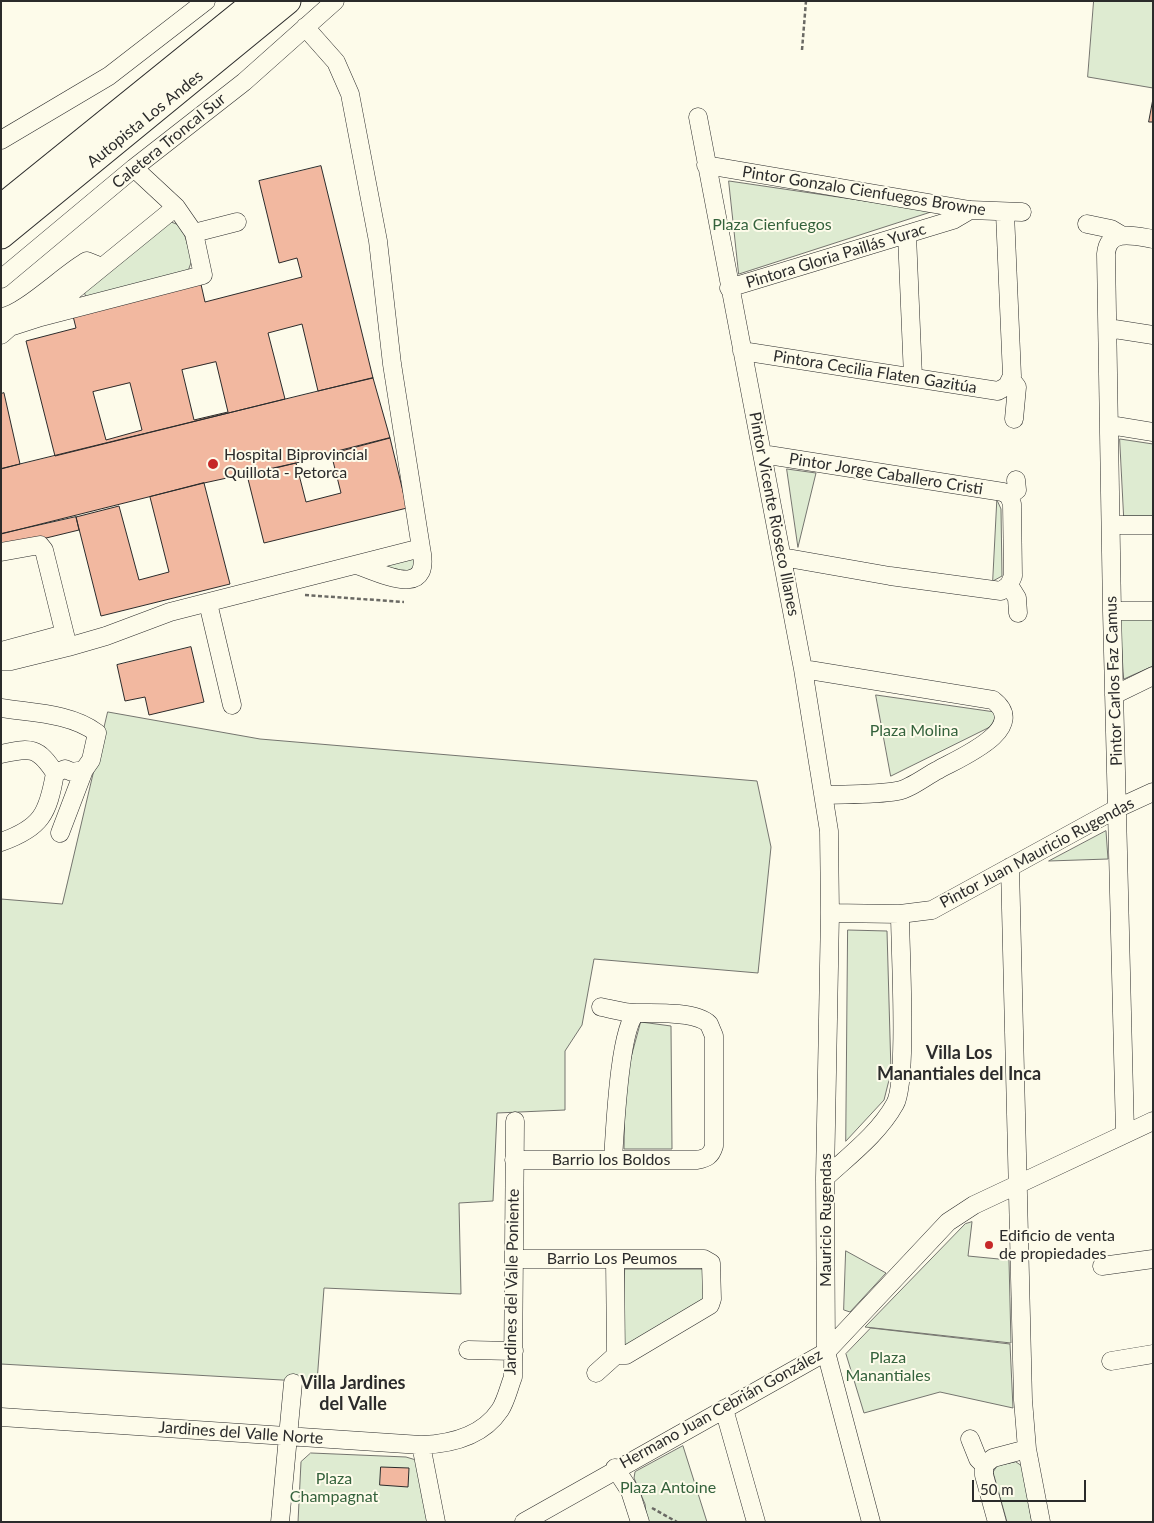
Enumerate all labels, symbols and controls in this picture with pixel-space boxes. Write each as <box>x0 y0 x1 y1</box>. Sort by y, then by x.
street label: Autopista Los Andes <box>83 66 207 172</box>
street label: Caletera Troncal Sur <box>108 89 230 193</box>
street label: Pintor Gonzalo Cienfuegos Browne <box>741 162 987 220</box>
park label: Plaza Cienfuegos <box>712 215 832 235</box>
street label: Pintora Gloria Paillás Yurac <box>744 219 928 293</box>
street label: Pintora Cecilia Flaten Gazitúa <box>772 346 978 398</box>
street label: Pintor Vicente Rioseco Illanes <box>745 410 803 618</box>
place label: Hospital Biprovincial Quillota - Petorca <box>224 445 368 483</box>
street label: Pintor Jorge Caballero Cristi <box>788 449 984 499</box>
marker: Hospital Biprovincial Quillota - Petorca <box>206 457 220 471</box>
street label: Pintor Carlos Faz Camus <box>1101 596 1127 766</box>
park label: Plaza Molina <box>870 721 958 741</box>
street label: Pintor Juan Mauricio Rugendas <box>937 794 1137 912</box>
district label: Villa Los Manantiales del Inca <box>877 1042 1041 1084</box>
street label: Barrio los Boldos <box>552 1150 670 1170</box>
street label: Mauricio Rugendas <box>816 1153 836 1287</box>
street label: Jardines del Valle Poniente <box>501 1189 523 1375</box>
place label: Edificio de venta de propiedades <box>999 1226 1115 1264</box>
marker: Edificio de venta de propiedades <box>983 1239 995 1251</box>
street label: Barrio Los Peumos <box>547 1249 677 1269</box>
street label: Hermano Juan Cebrián González <box>616 1345 826 1473</box>
park label: Plaza Manantiales <box>845 1348 931 1386</box>
district label: Villa Jardines del Valle <box>300 1372 406 1415</box>
street label: Jardines del Valle Norte <box>158 1418 324 1448</box>
park label: Plaza Champagnat <box>290 1469 378 1507</box>
scale bar <box>974 1470 1088 1502</box>
park label: Plaza Antoine <box>620 1478 716 1498</box>
text: 50 m <box>980 1480 1014 1498</box>

